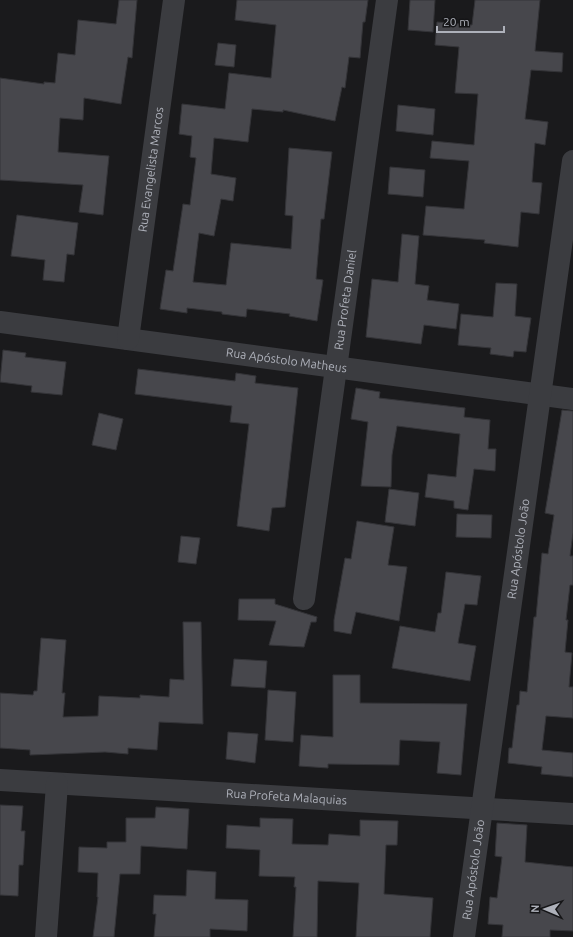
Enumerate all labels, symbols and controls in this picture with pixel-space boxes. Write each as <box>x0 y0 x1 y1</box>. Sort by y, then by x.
scale bar <box>437 8 504 34</box>
text: 20 m <box>443 15 470 28</box>
street label: Rua Evangelista Marcos <box>136 106 165 233</box>
street label: Rua Profeta Daniel <box>332 249 358 351</box>
street label: Rua Apóstolo Matheus <box>225 345 348 375</box>
street label: Rua Apóstolo João <box>505 498 532 600</box>
street label: Rua Profeta Malaquias <box>226 786 347 807</box>
street label: Rua Apóstolo João <box>459 819 486 921</box>
north arrow <box>525 889 565 929</box>
text: N <box>529 904 541 913</box>

